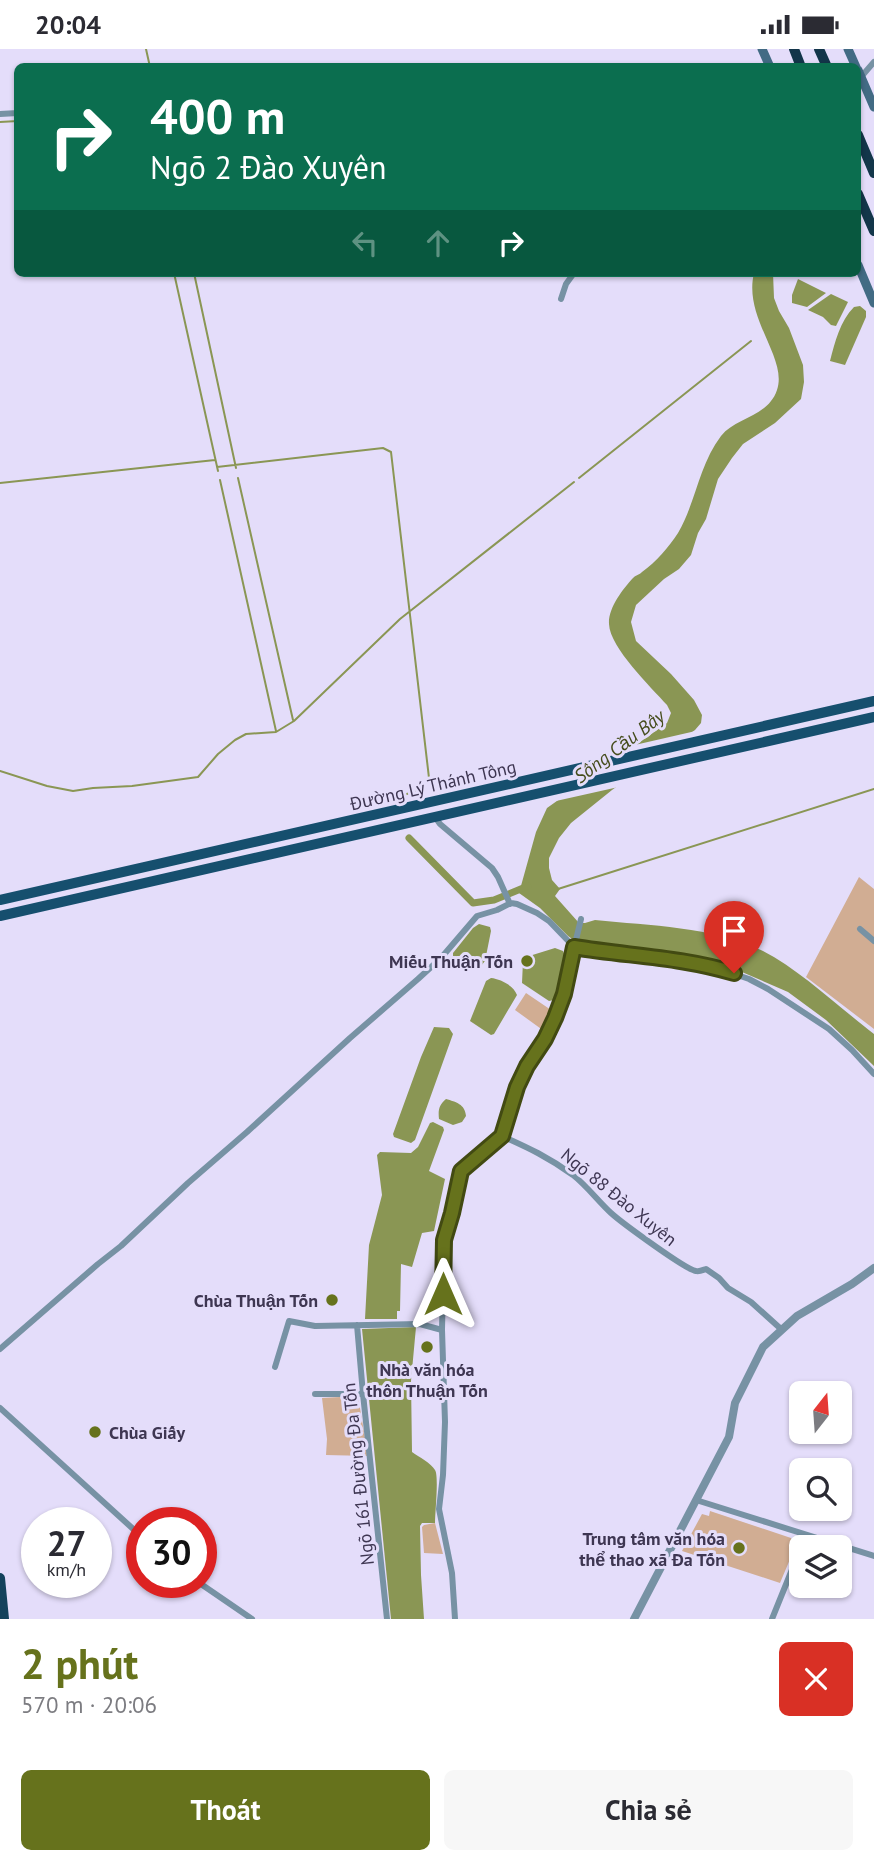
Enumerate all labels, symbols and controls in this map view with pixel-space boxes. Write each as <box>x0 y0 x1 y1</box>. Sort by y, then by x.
text: 20:04 <box>35 8 101 41</box>
text: 400 m <box>150 84 285 148</box>
icon: right <box>35 91 126 182</box>
text: Ngõ 2 Đào Xuyên <box>150 146 387 188</box>
icon: left <box>346 224 384 262</box>
icon: ahead <box>419 224 457 262</box>
icon: right <box>492 224 530 262</box>
water label: Sông Cầu Bây <box>569 703 670 788</box>
street label: Đường Lý Thánh Tông <box>347 755 518 816</box>
pin <box>704 901 764 973</box>
icon: arrive <box>715 912 753 950</box>
place label: Miếu Thuận Tốn <box>389 950 513 973</box>
marker: Miếu Thuận Tốn <box>519 953 535 969</box>
street label: Ngõ 88 Đào Xuyên <box>556 1143 682 1251</box>
position arrow <box>406 1257 480 1331</box>
place label: Chùa Thuận Tốn <box>194 1289 318 1312</box>
marker: Chùa Thuận Tốn <box>324 1292 340 1308</box>
marker: Nhà văn hóa thôn Thuận Tốn <box>419 1339 435 1355</box>
place label: Nhà văn hóa thôn Thuận Tốn <box>366 1358 488 1402</box>
north arrow <box>789 1381 852 1444</box>
map controls <box>789 1381 852 1598</box>
street label: Ngõ 161 Đường Đa Tốn <box>337 1382 379 1566</box>
place label: Chùa Giấy <box>109 1421 186 1444</box>
marker: Chùa Giấy <box>87 1424 103 1440</box>
button: search <box>789 1458 852 1521</box>
speed limit sign: 30 <box>126 1507 217 1598</box>
text: 27 <box>47 1520 86 1566</box>
place label: Trung tâm văn hóa thể thao xã Đa Tốn <box>579 1527 725 1571</box>
button: layers <box>789 1535 852 1598</box>
marker: Trung tâm văn hóa thể thao xã Đa Tốn <box>731 1540 747 1556</box>
text: km/h <box>47 1558 86 1581</box>
text: 2 phút <box>21 1636 138 1691</box>
button: close <box>779 1642 853 1716</box>
text: 570 m · 20:06 <box>21 1690 157 1719</box>
button: Thoát <box>21 1770 430 1850</box>
button: Chia sẻ <box>444 1770 853 1850</box>

